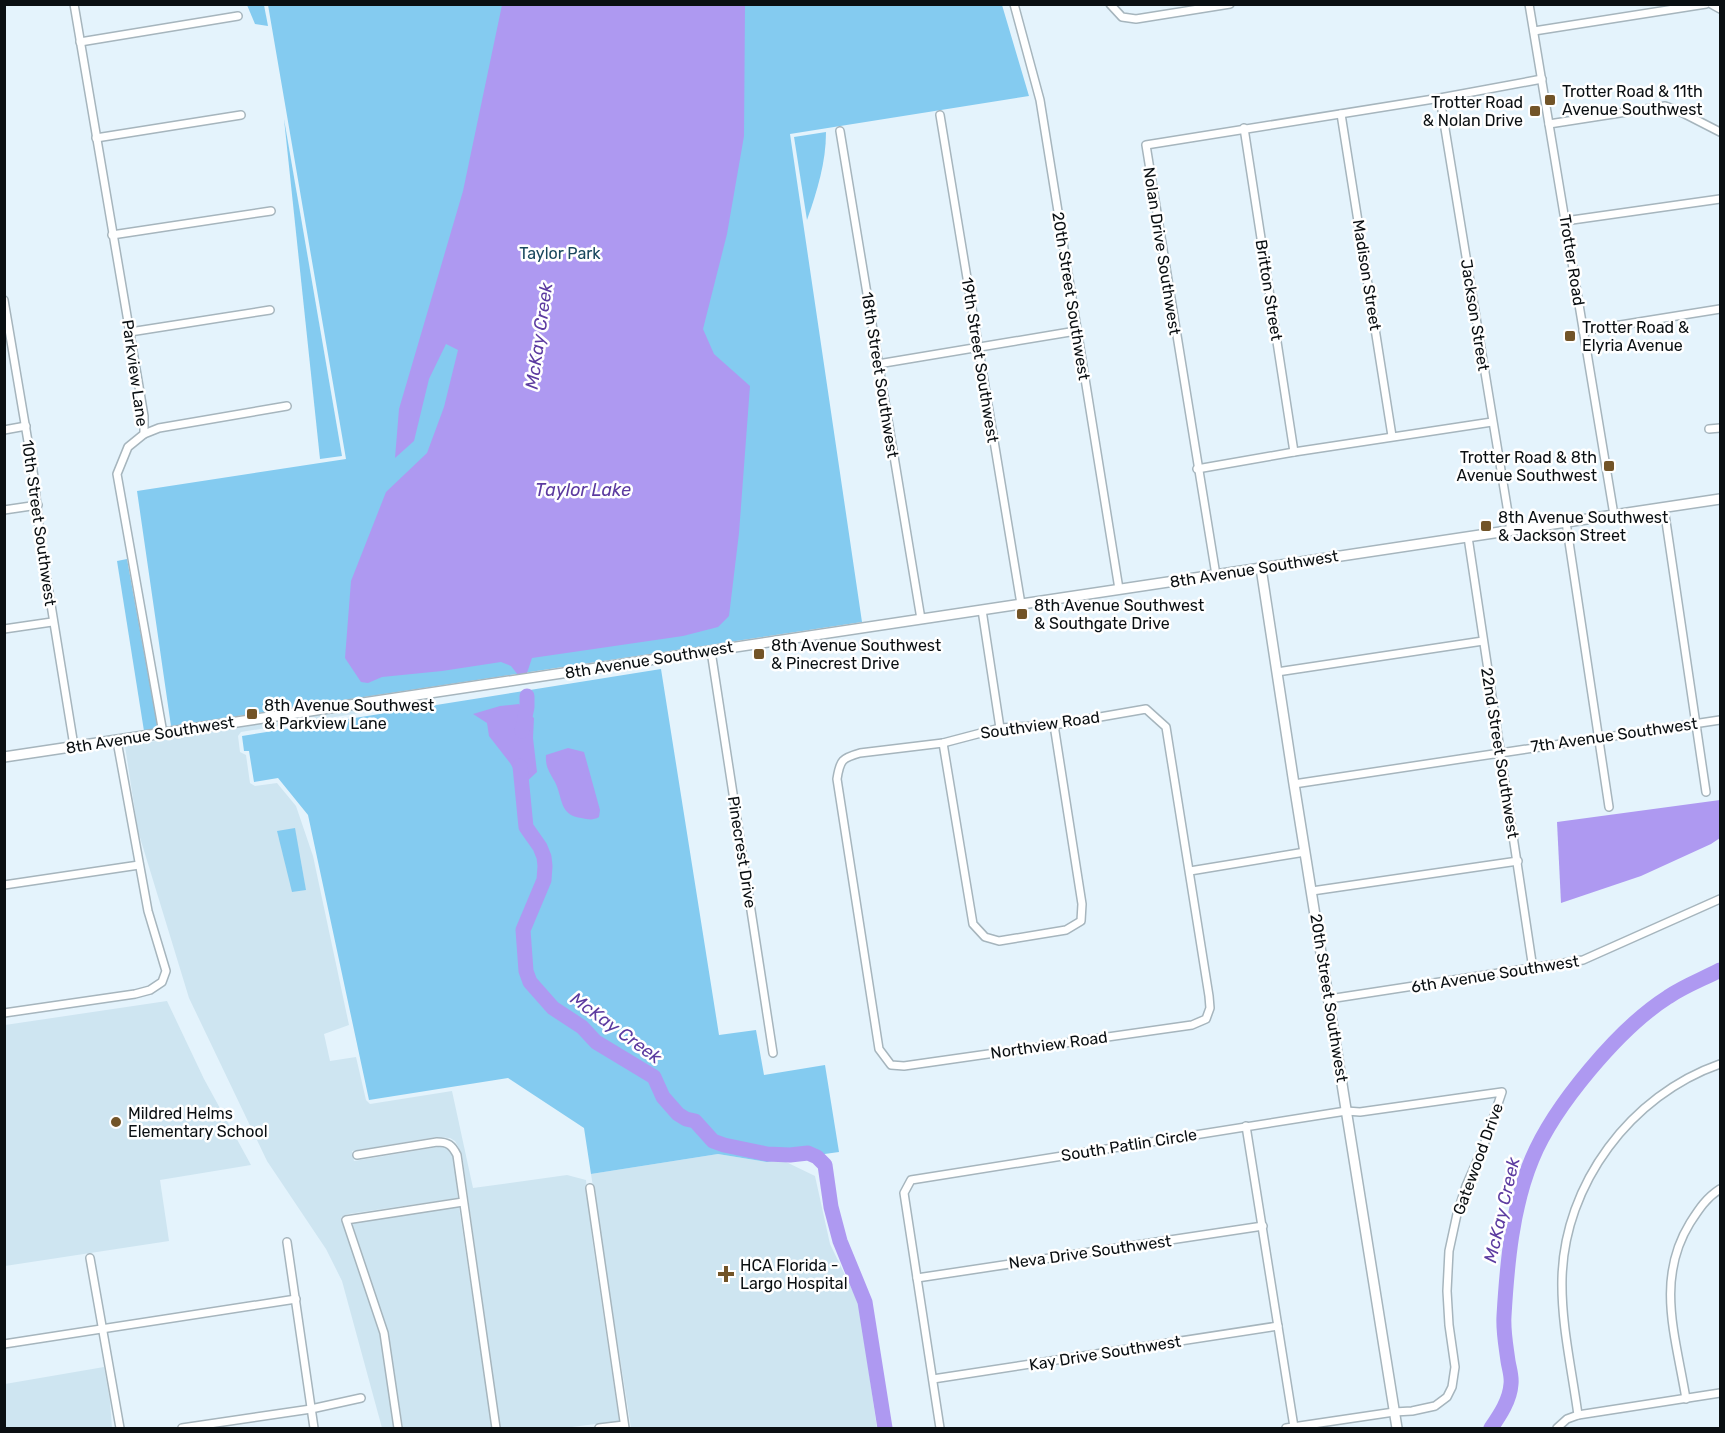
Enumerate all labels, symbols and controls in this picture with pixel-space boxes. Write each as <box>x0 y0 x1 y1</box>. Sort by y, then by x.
place label: Trotter Road & 11th Avenue Southwest <box>1562 82 1703 119</box>
place label: Trotter Road & Nolan Drive <box>1423 93 1523 130</box>
marker: Trotter Road & 11th Avenue Southwest <box>1543 93 1557 107</box>
marker: Trotter Road & Nolan Drive <box>1528 104 1542 118</box>
street label: Nolan Drive Southwest <box>1139 166 1185 336</box>
street label: 20th Street Southwest <box>1048 210 1094 382</box>
street label: Trotter Road <box>1555 213 1589 307</box>
street label: Madison Street <box>1349 218 1385 332</box>
street label: Britton Street <box>1252 238 1286 342</box>
park label: Taylor Park <box>519 244 601 263</box>
street label: Jackson Street <box>1457 258 1493 372</box>
street label: 19th Street Southwest <box>958 276 1002 444</box>
water label: McKay Creek <box>521 281 557 391</box>
street label: 18th Street Southwest <box>857 291 903 459</box>
street label: Parkview Lane <box>118 318 152 428</box>
place label: Trotter Road & Elyria Avenue <box>1582 318 1689 355</box>
marker: Trotter Road & Elyria Avenue <box>1563 329 1577 343</box>
street label: 10th Street Southwest <box>18 439 60 607</box>
place label: Trotter Road & 8th Avenue Southwest <box>1456 448 1597 485</box>
marker: Trotter Road & 8th Avenue Southwest <box>1602 459 1616 473</box>
water label: Taylor Lake <box>535 479 631 501</box>
place label: 8th Avenue Southwest & Jackson Street <box>1498 508 1668 545</box>
marker: 8th Avenue Southwest & Jackson Street <box>1479 519 1493 533</box>
street label: 8th Avenue Southwest <box>1168 546 1340 592</box>
place label: 8th Avenue Southwest & Southgate Drive <box>1034 596 1204 633</box>
marker: 8th Avenue Southwest & Southgate Drive <box>1015 607 1029 621</box>
place label: 8th Avenue Southwest & Pinecrest Drive <box>771 636 941 673</box>
street label: 8th Avenue Southwest <box>563 637 735 683</box>
marker: 8th Avenue Southwest & Pinecrest Drive <box>752 647 766 661</box>
street label: 22nd Street Southwest <box>1477 666 1523 840</box>
place label: 8th Avenue Southwest & Parkview Lane <box>264 696 434 733</box>
marker: 8th Avenue Southwest & Parkview Lane <box>245 707 259 721</box>
street label: Southview Road <box>979 707 1101 743</box>
street label: 8th Avenue Southwest <box>64 712 236 758</box>
street label: 7th Avenue Southwest <box>1529 714 1699 756</box>
street label: Pinecrest Drive <box>724 795 760 909</box>
street label: 20th Street Southwest <box>1306 912 1352 1084</box>
street label: 6th Avenue Southwest <box>1410 951 1580 997</box>
water label: McKay Creek <box>566 987 667 1069</box>
street label: Northview Road <box>989 1027 1109 1063</box>
street label: Gatewood Drive <box>1449 1100 1507 1217</box>
place label: Mildred Helms Elementary School <box>128 1104 268 1141</box>
marker: Mildred Helms Elementary School <box>109 1115 123 1129</box>
street label: South Patlin Circle <box>1060 1125 1198 1165</box>
water label: McKay Creek <box>1479 1154 1525 1265</box>
street label: Neva Drive Southwest <box>1007 1231 1173 1273</box>
place label: HCA Florida - Largo Hospital <box>740 1256 848 1293</box>
marker: HCA Florida - Largo Hospital <box>717 1265 735 1283</box>
street label: Kay Drive Southwest <box>1028 1332 1182 1374</box>

